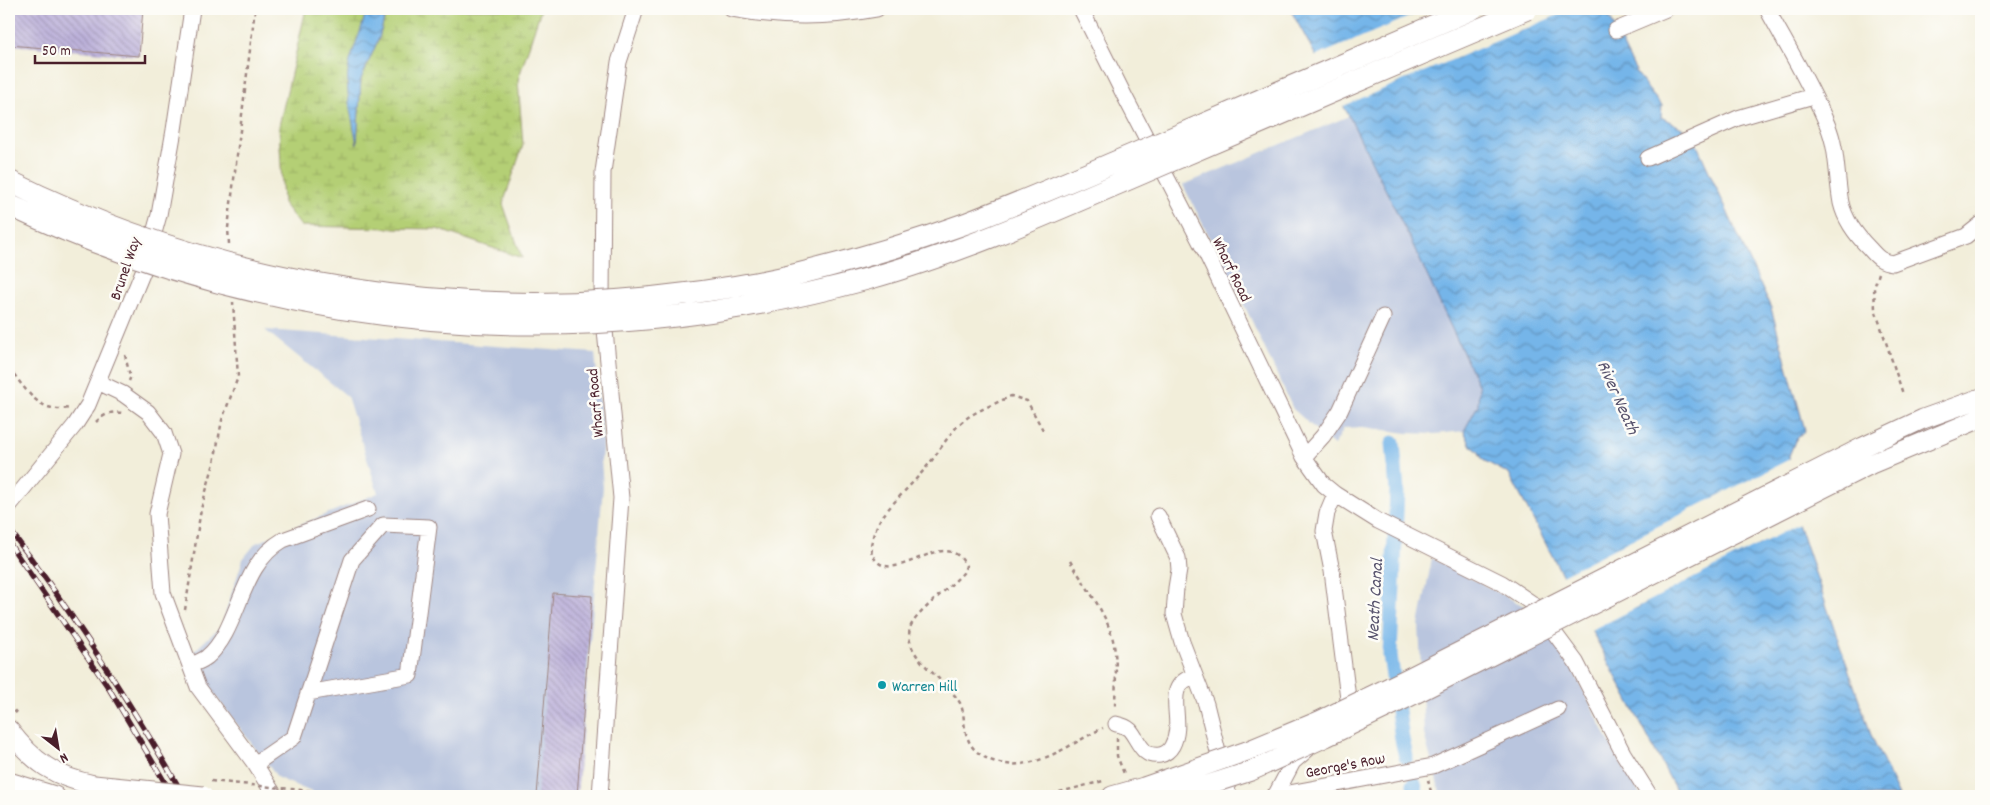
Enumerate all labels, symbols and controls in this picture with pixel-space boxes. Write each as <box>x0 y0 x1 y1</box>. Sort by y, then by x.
scale bar <box>35 32 145 64</box>
text: 50 m <box>42 41 71 63</box>
street label: Brunel Way <box>105 234 148 304</box>
street label: Wharf Road <box>1205 234 1256 306</box>
water label: River Neath <box>1589 357 1644 440</box>
street label: Wharf Road <box>582 367 611 438</box>
water label: Neath Canal <box>1362 557 1391 642</box>
place label: Warren Hill <box>892 676 958 699</box>
marker: Warren Hill <box>876 679 888 691</box>
north arrow <box>32 722 82 772</box>
text: N <box>55 747 72 768</box>
street label: George's Row <box>1304 747 1387 785</box>

